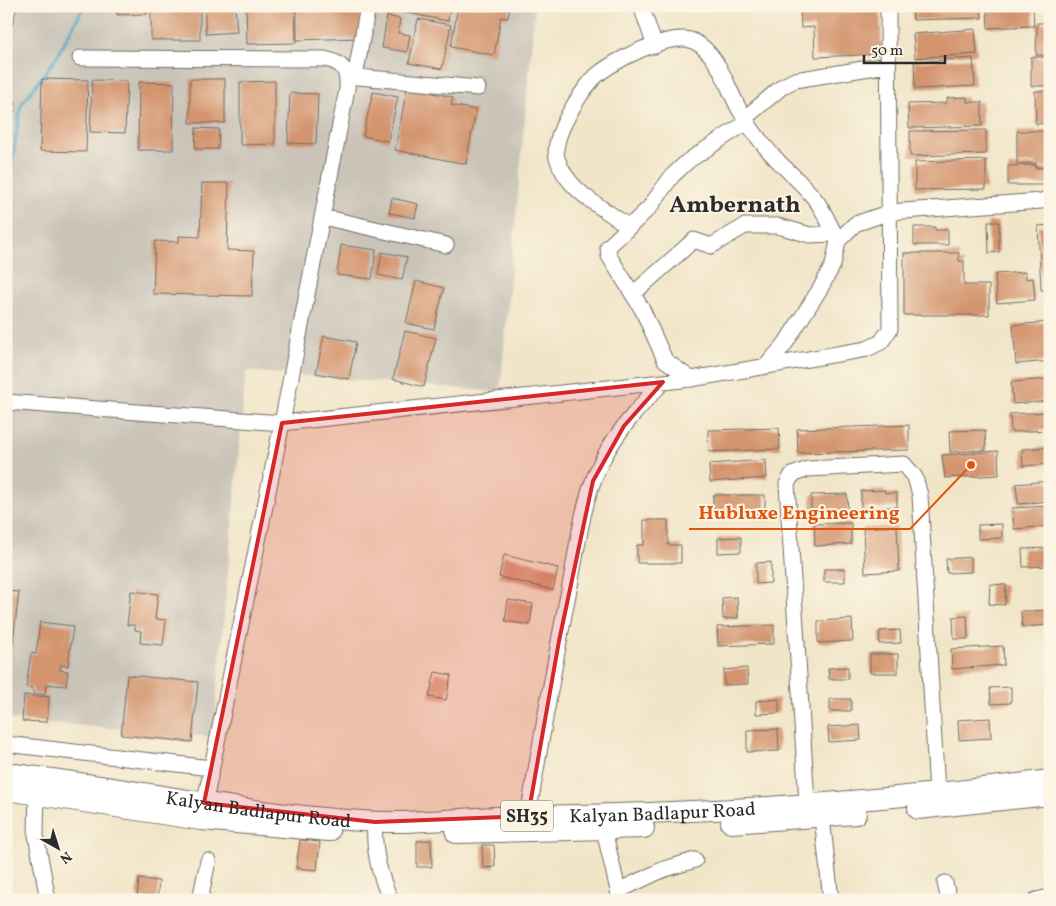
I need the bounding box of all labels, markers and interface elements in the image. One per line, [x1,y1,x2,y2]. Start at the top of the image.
scale bar [864,32,945,64]
text: 50 m [871,41,903,62]
district label: Ambernath [669,189,801,223]
callout: Hubluxe Engineering [689,494,910,529]
text: Hubluxe Engineering [698,500,900,528]
street label: Kalyan Badlapur Road [164,786,352,835]
street label: Kalyan Badlapur Road [569,797,756,830]
road number: SH35 [501,800,553,831]
north arrow [32,824,82,874]
text: N [55,846,75,868]

